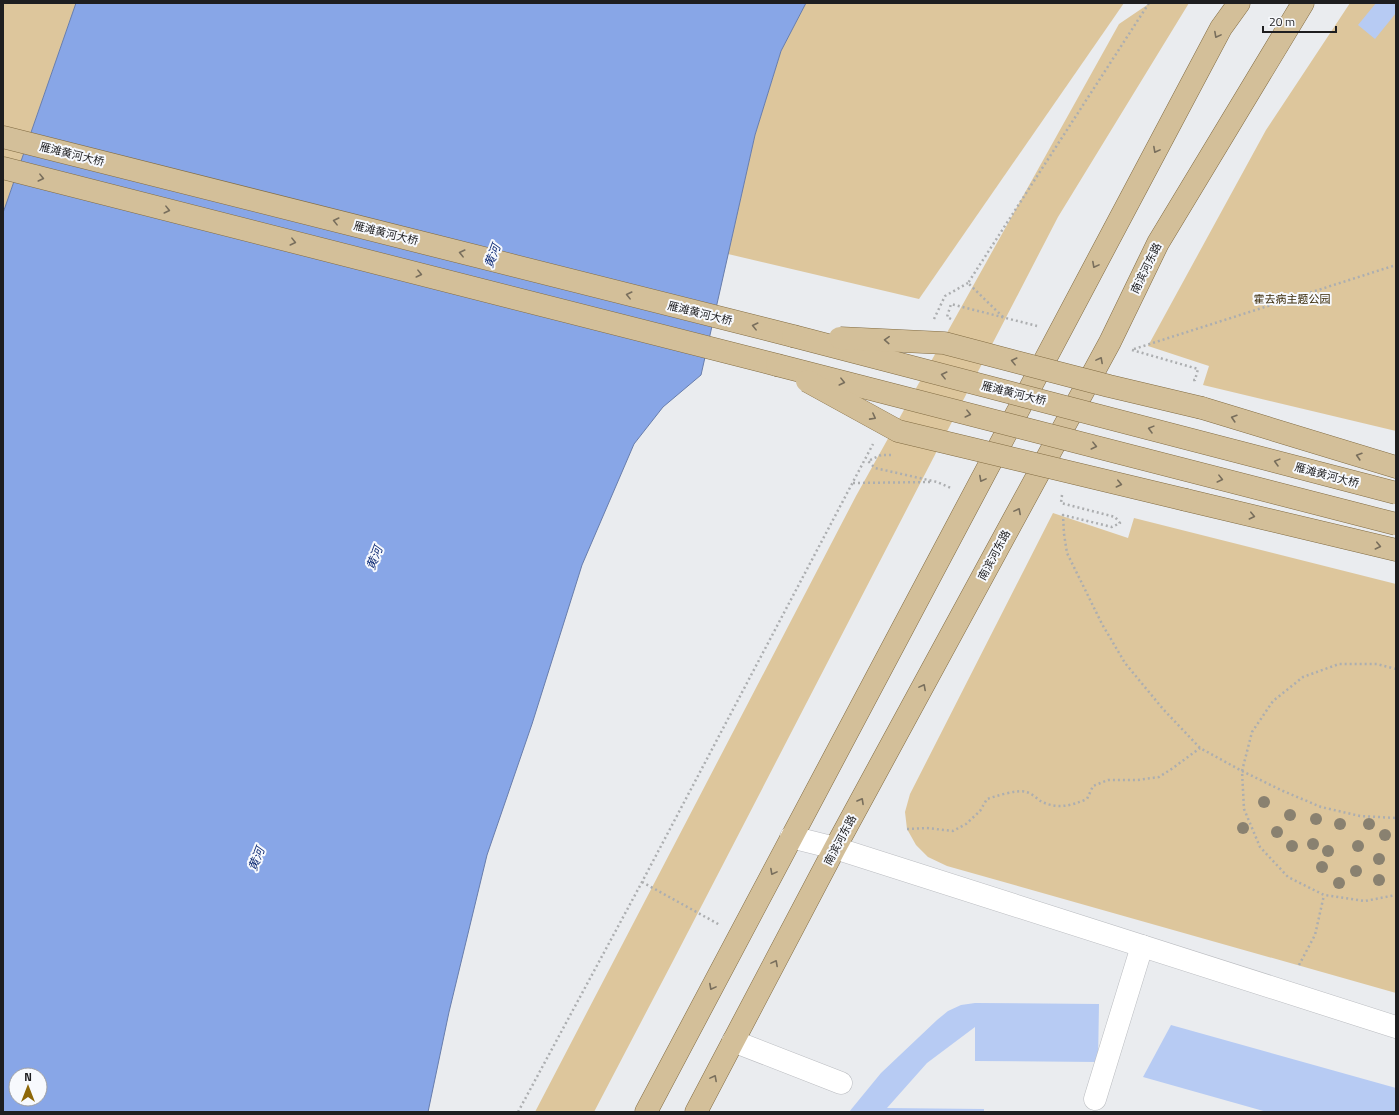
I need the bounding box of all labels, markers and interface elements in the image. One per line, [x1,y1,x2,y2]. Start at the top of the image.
scale bar [1263,8,1336,34]
text: 20 m [1269,12,1295,31]
one-way arrow [1215,31,1222,39]
street label: 雁滩黄河大桥 [38,138,106,170]
one-way arrow [1153,146,1161,153]
one-way arrow [37,173,44,182]
one-way arrow [163,205,170,214]
one-way arrow [333,217,340,226]
street label: 雁滩黄河大桥 [352,217,420,249]
one-way arrow [289,237,296,246]
water label: 黄河 [479,240,506,271]
street label: 南滨河东路 [1127,240,1165,296]
one-way arrow [459,249,465,257]
one-way arrow [1092,261,1100,268]
one-way arrow [415,269,422,278]
one-way arrow [626,291,632,299]
park label: 霍去病主题公园 [1254,291,1331,307]
street label: 雁滩黄河大桥 [666,297,734,329]
one-way arrow [752,323,758,331]
one-way arrow [884,336,890,345]
one-way arrow [1095,357,1102,364]
one-way arrow [1011,358,1018,366]
one-way arrow [941,371,948,380]
one-way arrow [839,377,846,386]
street label: 雁滩黄河大桥 [980,377,1048,409]
one-way arrow [965,409,972,418]
one-way arrow [869,413,876,420]
one-way arrow [1231,414,1238,423]
one-way arrow [1148,425,1155,434]
one-way arrow [1090,441,1097,450]
one-way arrow [1355,452,1362,461]
one-way arrow [1274,458,1281,467]
street label: 雁滩黄河大桥 [1293,459,1361,491]
one-way arrow [1217,474,1223,482]
one-way arrow [979,475,986,482]
one-way arrow [1116,480,1123,488]
one-way arrow [1013,508,1021,515]
one-way arrow [1248,511,1255,519]
street label: 南滨河东路 [974,527,1014,583]
one-way arrow [1374,541,1381,550]
water label: 黄河 [361,542,388,573]
one-way arrow [918,684,925,691]
one-way arrow [856,798,863,806]
street label: 南滨河东路 [820,812,860,868]
water label: 黄河 [243,843,270,874]
one-way arrow [770,868,778,875]
one-way arrow [770,960,778,967]
one-way arrow [710,983,717,990]
north arrow [8,1067,48,1107]
text: N [24,1069,32,1085]
one-way arrow [709,1074,717,1082]

